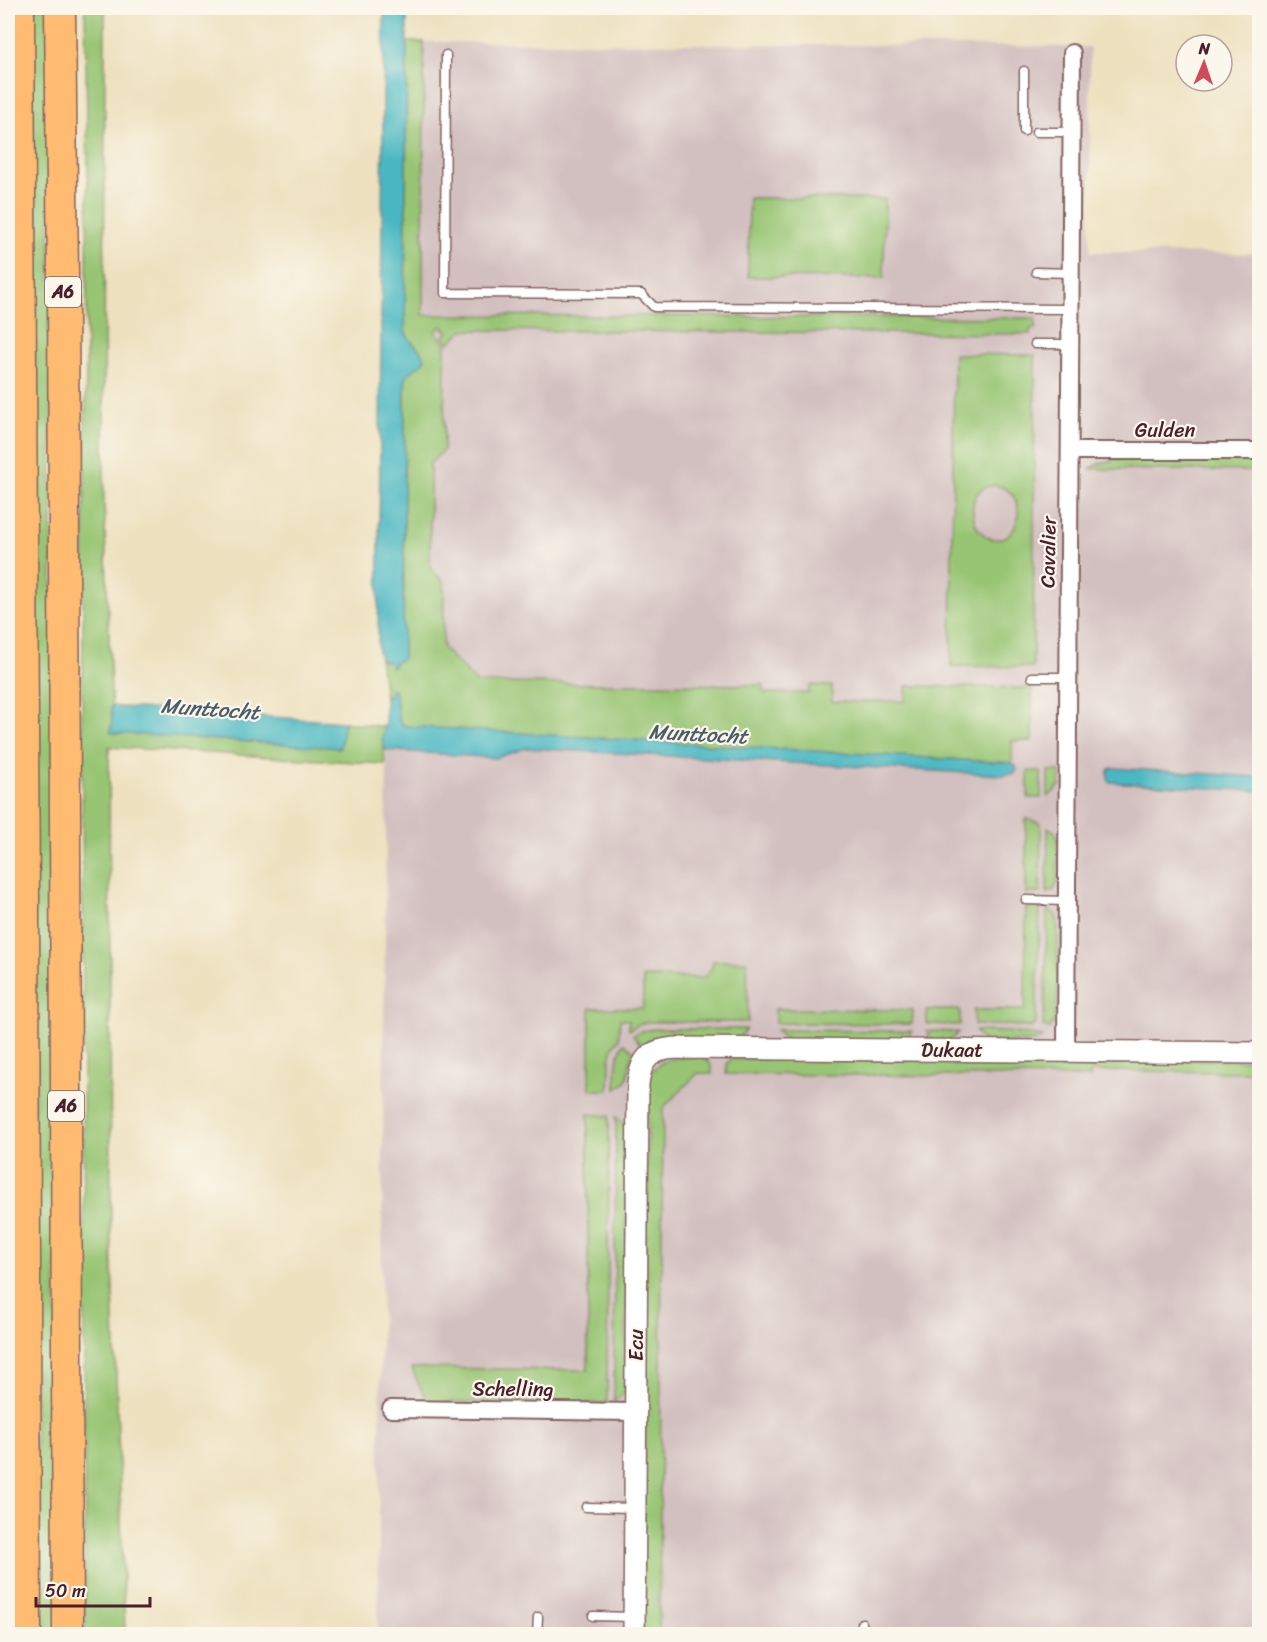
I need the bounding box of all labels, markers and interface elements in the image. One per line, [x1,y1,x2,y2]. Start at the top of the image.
north arrow [1174,33,1234,93]
text: N [1197,34,1211,63]
road number: A6 [45,277,81,307]
street label: Gulden [1135,413,1195,448]
street label: Cavalier [1030,515,1067,588]
water label: Munttocht [160,687,263,732]
water label: Munttocht [648,712,751,756]
street label: Dukaat [921,1033,983,1068]
road number: A6 [48,1091,84,1121]
street label: Ecu [619,1329,654,1361]
street label: Schelling [472,1372,554,1407]
scale bar [36,1570,150,1608]
text: 50 m [45,1575,86,1607]

